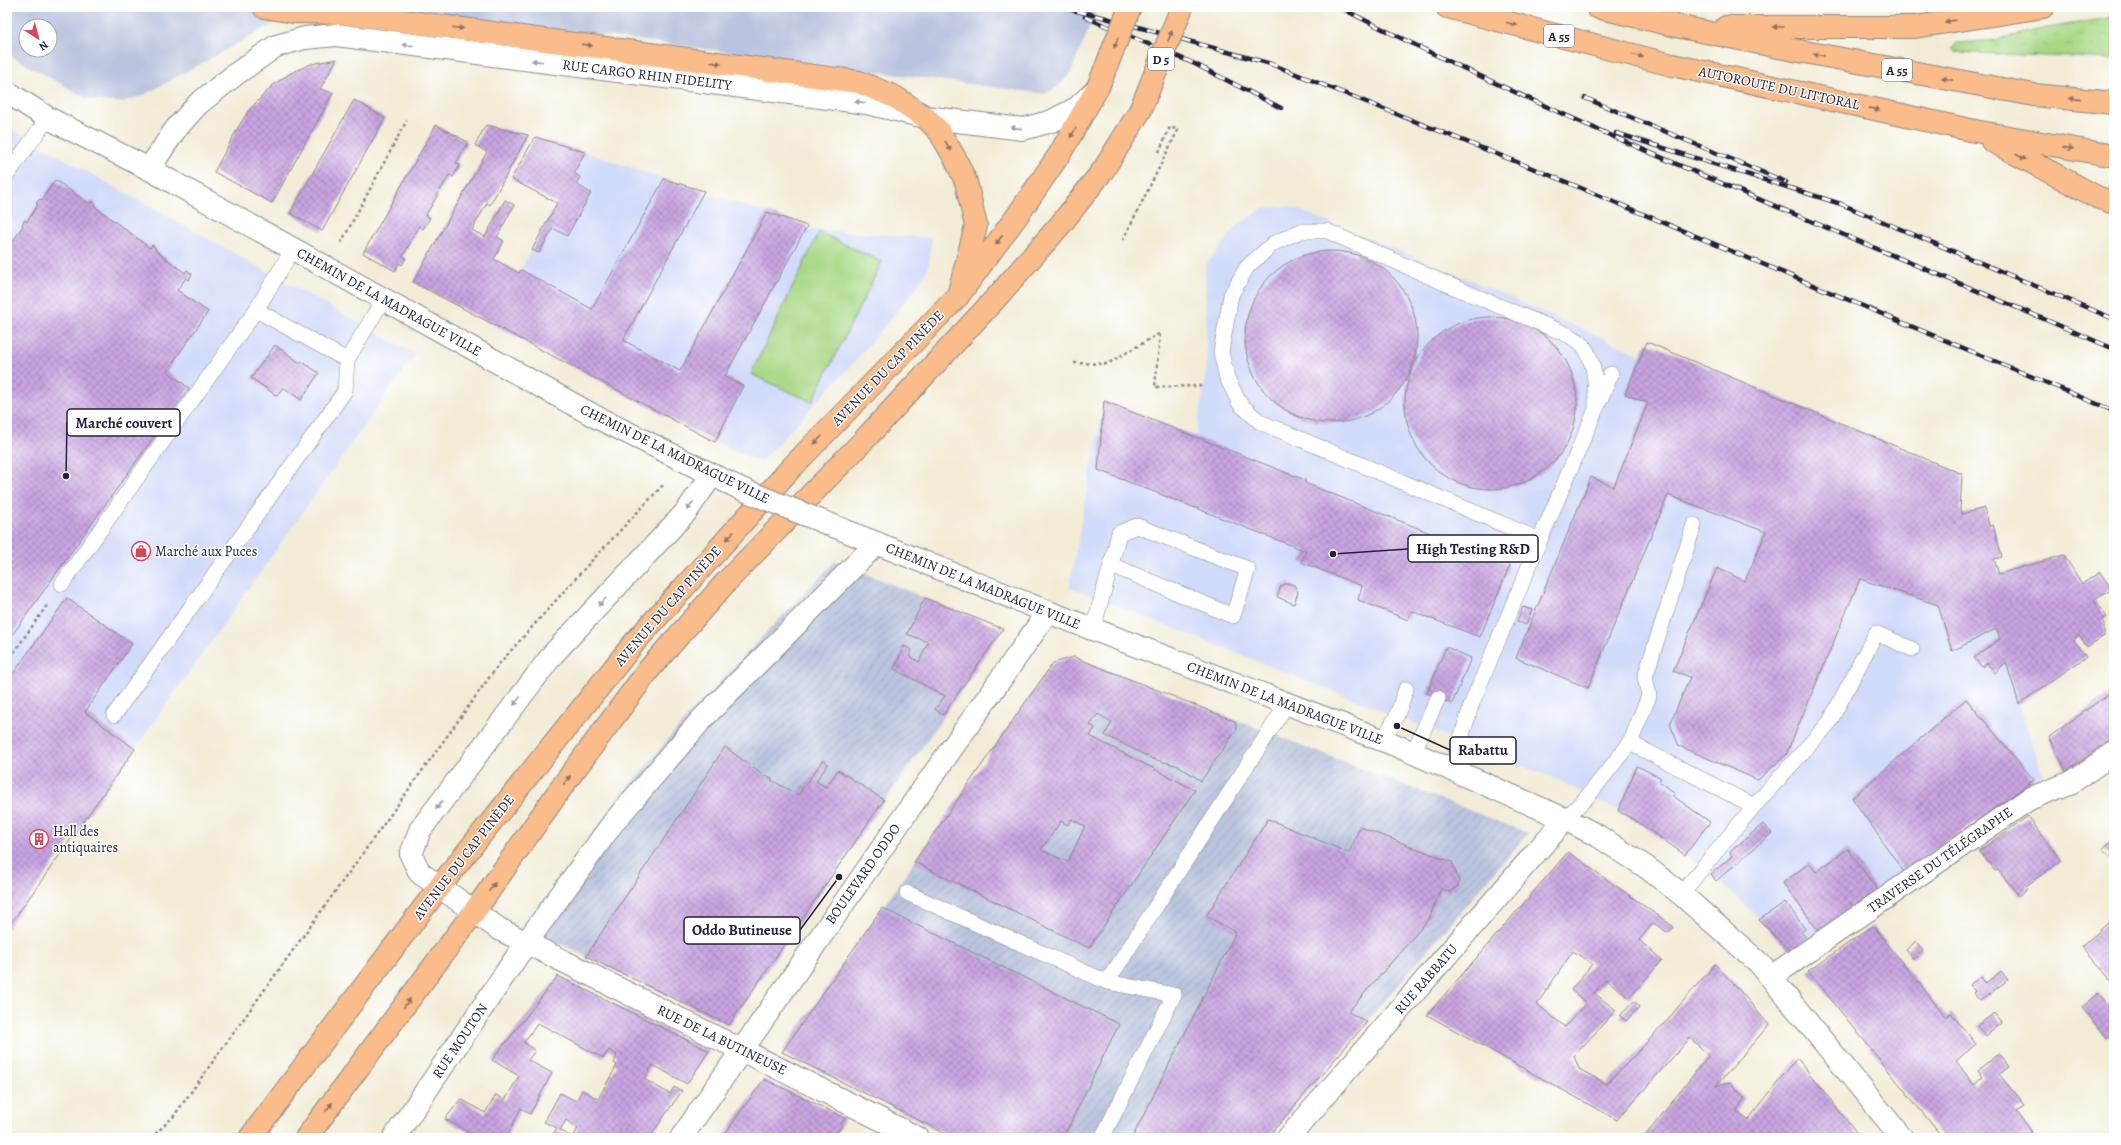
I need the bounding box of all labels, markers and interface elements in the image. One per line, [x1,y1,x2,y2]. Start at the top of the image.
north arrow [18,18,58,58]
one-way arrow [1943,18,1956,24]
one-way arrow [1505,21,1518,27]
one-way arrow [1771,24,1784,30]
one-way arrow [452,25,464,31]
road number: A 55 [1544,25,1574,47]
one-way arrow [1167,30,1173,41]
text: N [36,37,51,54]
one-way arrow [1112,38,1118,50]
one-way arrow [402,41,414,48]
one-way arrow [581,42,593,48]
road number: D 5 [1148,48,1174,70]
one-way arrow [1813,52,1825,58]
one-way arrow [1632,53,1644,59]
street label: RUE CARGO RHIN FIDELITY [561,55,733,95]
one-way arrow [531,58,543,64]
road number: A 55 [1882,59,1912,81]
one-way arrow [710,60,722,66]
street label: AUTOROUTE DU LITTORAL [1696,61,1862,114]
one-way arrow [1941,76,1953,82]
one-way arrow [2069,96,2081,103]
one-way arrow [854,99,867,105]
one-way arrow [1868,107,1880,113]
one-way arrow [1010,125,1022,131]
one-way arrow [1069,127,1076,139]
one-way arrow [944,140,951,152]
one-way arrow [2062,145,2074,151]
one-way arrow [2016,153,2027,160]
one-way arrow [995,235,1003,246]
street label: CHEMIN DE LA MADRAGUE VILLE [293,243,485,361]
street label: AVENUE DU CAP PINÈDE [827,306,948,431]
street label: CHEMIN DE LA MADRAGUE VILLE [577,400,773,508]
callout: Marché couvert [67,409,180,436]
text: Marché couvert [76,413,172,433]
one-way arrow [813,435,823,445]
one-way arrow [685,501,694,512]
one-way arrow [726,531,735,541]
callout: High Testing R&D [1408,535,1538,562]
street label: CHEMIN DE LA MADRAGUE VILLE [883,538,1083,634]
text: High Testing R&D [1416,539,1530,559]
shop icon: Marché aux Puces [130,540,152,562]
place label: Marché aux Puces [155,542,257,561]
street label: AVENUE DU CAP PINÈDE [610,542,726,671]
one-way arrow [597,597,607,607]
street label: CHEMIN DE LA MADRAGUE VILLE [1184,657,1386,749]
one-way arrow [514,696,522,706]
callout: Rabattu [1450,737,1516,764]
text: Rabattu [1458,740,1509,760]
one-way arrow [563,775,571,786]
street label: AVENUE DU CAP PINÈDE [409,791,519,924]
one-way arrow [435,799,443,810]
street label: TRAVERSE DU TÉLÉGRAPHE [1864,803,2016,917]
street label: BOULEVARD ODDO [821,820,905,928]
place label: Hall des antiquaires [53,822,118,857]
building icon: Hall des antiquaires [28,828,50,850]
one-way arrow [488,881,496,892]
callout: Oddo Butineuse [684,917,800,944]
text: Oddo Butineuse [692,920,792,940]
street label: RUE RABBATU [1390,939,1462,1018]
one-way arrow [403,997,411,1008]
street label: RUE MOUTON [428,1000,492,1082]
street label: RUE DE LA BUTINEUSE [654,1000,790,1080]
one-way arrow [325,1101,333,1112]

